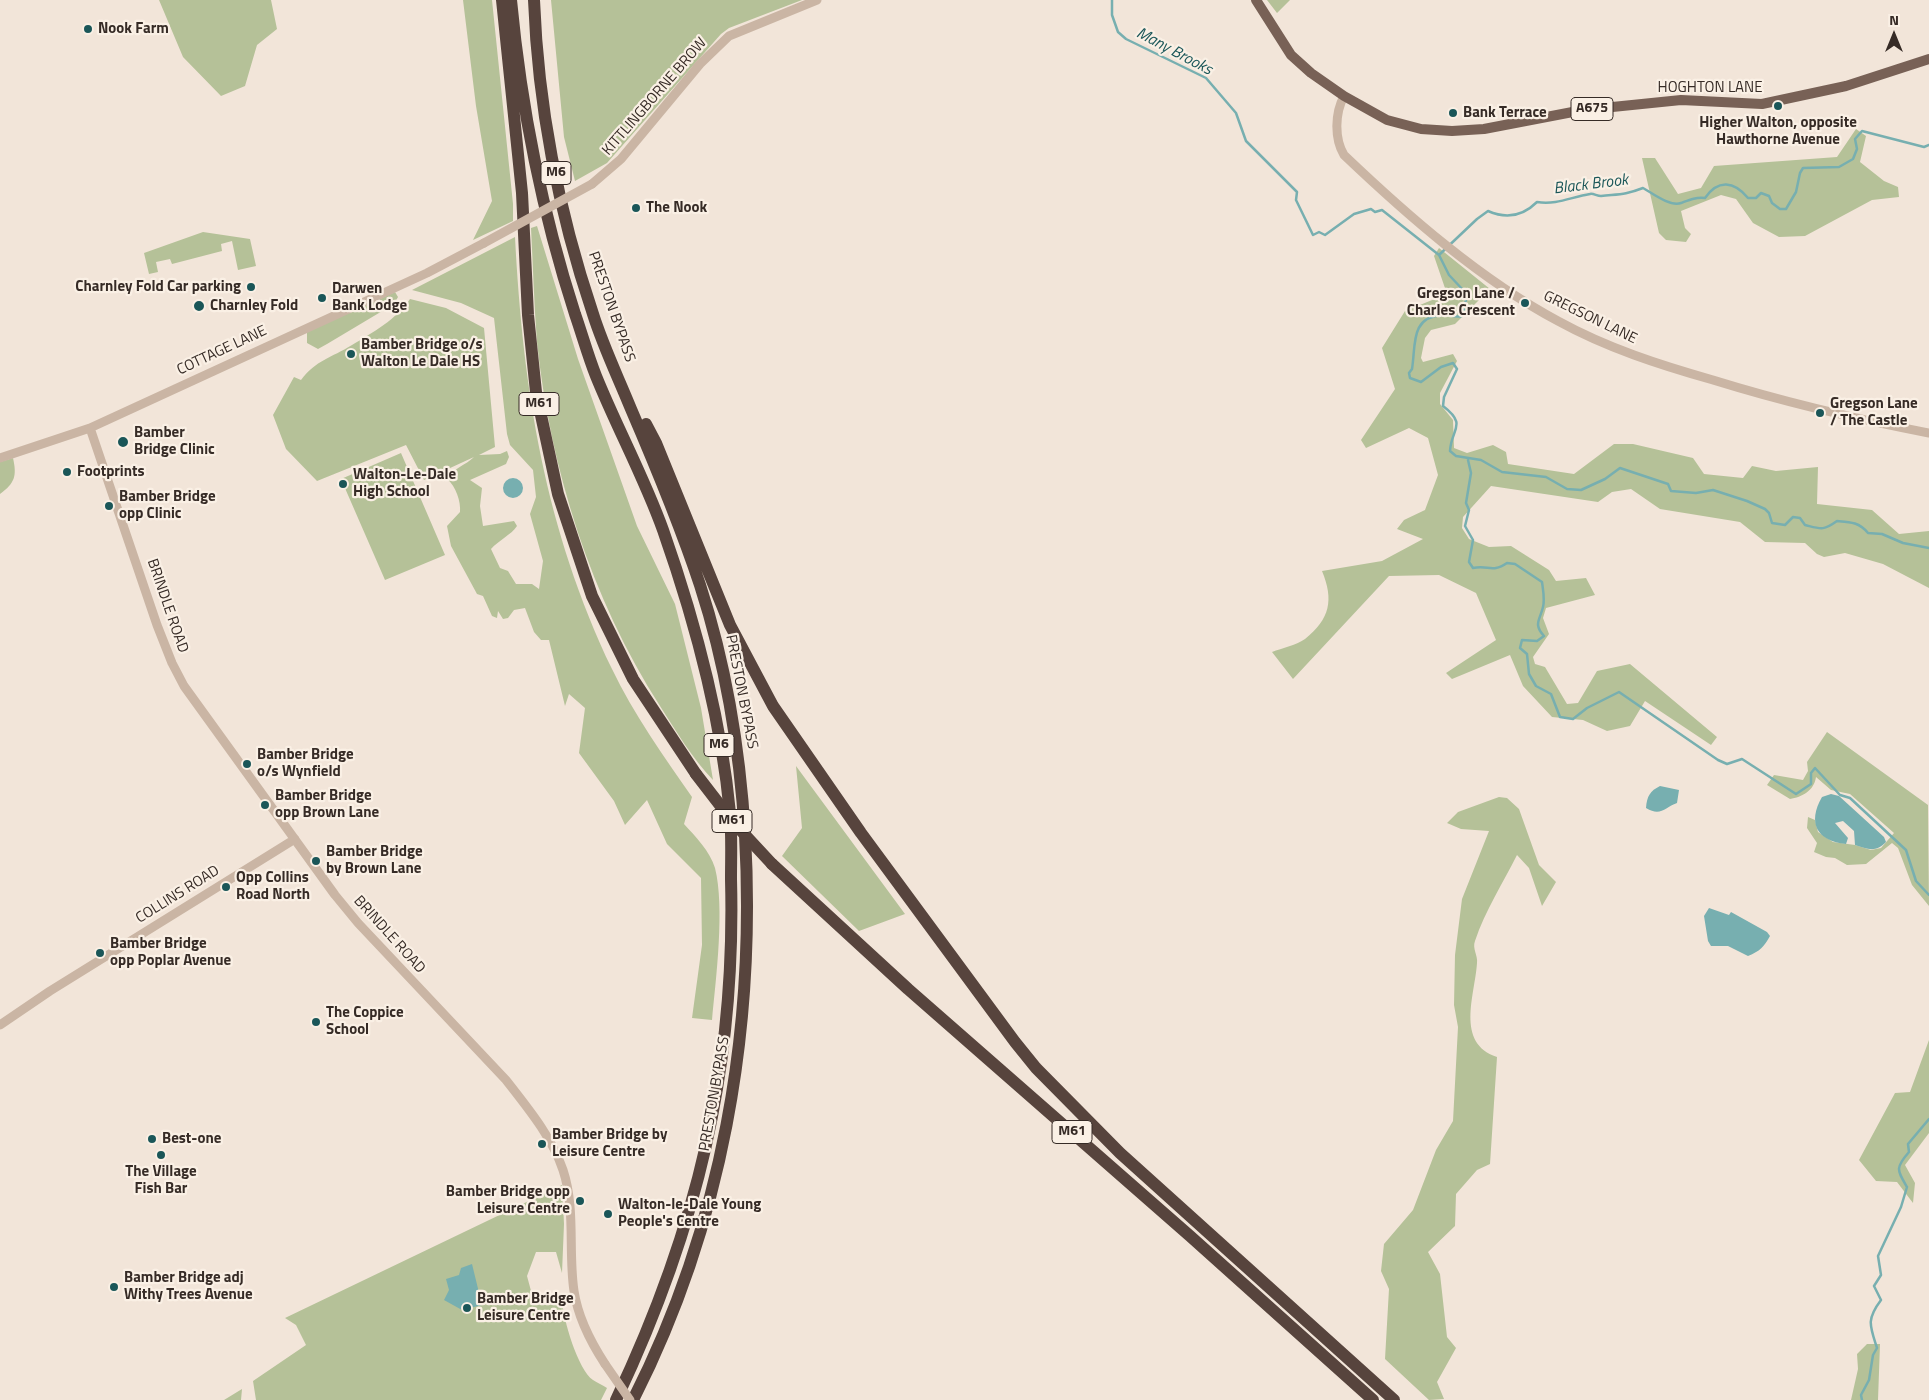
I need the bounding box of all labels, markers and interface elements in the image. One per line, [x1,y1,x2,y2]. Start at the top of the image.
text: N [1889,9,1899,30]
north arrow [1869,10,1919,60]
place label: Nook Farm [98,20,169,38]
marker: Nook Farm [82,23,94,35]
water label: Many Brooks [1133,24,1215,80]
street label: KITTLINGBORNE BROW [599,34,711,160]
street label: HOGHTON LANE [1658,79,1762,97]
road number: A675 [1571,98,1613,120]
marker: Higher Walton, opposite Hawthorne Avenue [1772,100,1784,112]
place label: Bank Terrace [1463,104,1547,122]
marker: Bank Terrace [1447,107,1459,119]
place label: Higher Walton, opposite Hawthorne Avenue [1699,114,1857,149]
road number: M6 [541,162,571,184]
water label: Black Brook [1553,171,1629,199]
place label: The Nook [646,199,707,217]
marker: The Nook [630,202,642,214]
street label: PRESTON BYPASS [584,249,638,365]
place label: Charnley Fold Car parking [75,278,241,296]
place label: Darwen Bank Lodge [332,280,407,315]
marker: Charnley Fold Car parking [245,281,257,293]
place label: Gregson Lane / Charles Crescent [1407,285,1515,320]
street label: GREGSON LANE [1540,288,1640,348]
marker: Darwen Bank Lodge [316,292,328,304]
place label: Charnley Fold [210,297,298,315]
marker: Gregson Lane / Charles Crescent [1519,297,1531,309]
marker: Charnley Fold [192,299,206,313]
street label: COTTAGE LANE [174,322,270,380]
place label: Bamber Bridge o/s Walton Le Dale HS [361,336,482,371]
marker: Bamber Bridge o/s Walton Le Dale HS [345,348,357,360]
road number: M61 [519,392,559,416]
place label: Gregson Lane / The Castle [1830,395,1918,430]
marker: Gregson Lane / The Castle [1814,407,1826,419]
place label: Bamber Bridge Clinic [134,424,215,459]
marker: Bamber Bridge Clinic [116,435,130,449]
place label: Footprints [77,463,145,481]
marker: Footprints [61,466,73,478]
place label: Walton-Le-Dale High School [353,466,456,501]
marker: Walton-Le-Dale High School [337,478,349,490]
place label: Bamber Bridge opp Clinic [119,488,216,523]
marker: Bamber Bridge opp Clinic [103,500,115,512]
street label: BRINDLE ROAD [142,557,192,655]
street label: PRESTON BYPASS [721,633,761,751]
road number: M6 [704,734,734,756]
place label: Bamber Bridge o/s Wynfield [257,746,354,781]
marker: Bamber Bridge o/s Wynfield [241,758,253,770]
place label: Bamber Bridge opp Brown Lane [275,787,379,822]
marker: Bamber Bridge opp Brown Lane [259,799,271,811]
road number: M61 [712,809,752,832]
place label: Bamber Bridge by Brown Lane [326,843,423,878]
marker: Bamber Bridge by Brown Lane [310,855,322,867]
street label: COLLINS ROAD [133,862,223,928]
place label: Opp Collins Road North [236,869,310,904]
marker: Opp Collins Road North [220,881,232,893]
street label: BRINDLE ROAD [349,892,429,978]
place label: Bamber Bridge opp Poplar Avenue [110,935,231,970]
marker: Bamber Bridge opp Poplar Avenue [94,947,106,959]
place label: The Coppice School [326,1004,404,1039]
marker: The Coppice School [310,1016,322,1028]
street label: PRESTON BYPASS [696,1035,734,1153]
road number: M61 [1052,1120,1092,1144]
place label: Bamber Bridge by Leisure Centre [552,1126,667,1161]
place label: Best-one [162,1130,221,1148]
marker: Best-one [146,1133,158,1145]
marker: Bamber Bridge by Leisure Centre [536,1138,548,1150]
marker: The Village Fish Bar [155,1149,167,1161]
place label: The Village Fish Bar [125,1163,197,1198]
place label: Bamber Bridge opp Leisure Centre [446,1183,570,1218]
marker: Bamber Bridge opp Leisure Centre [574,1195,586,1207]
place label: Walton-le-Dale Young People's Centre [618,1196,761,1231]
marker: Walton-le-Dale Young People's Centre [602,1208,614,1220]
place label: Bamber Bridge adj Withy Trees Avenue [124,1269,253,1304]
marker: Bamber Bridge adj Withy Trees Avenue [108,1281,120,1293]
place label: Bamber Bridge Leisure Centre [477,1290,574,1325]
marker: Bamber Bridge Leisure Centre [461,1302,473,1314]

